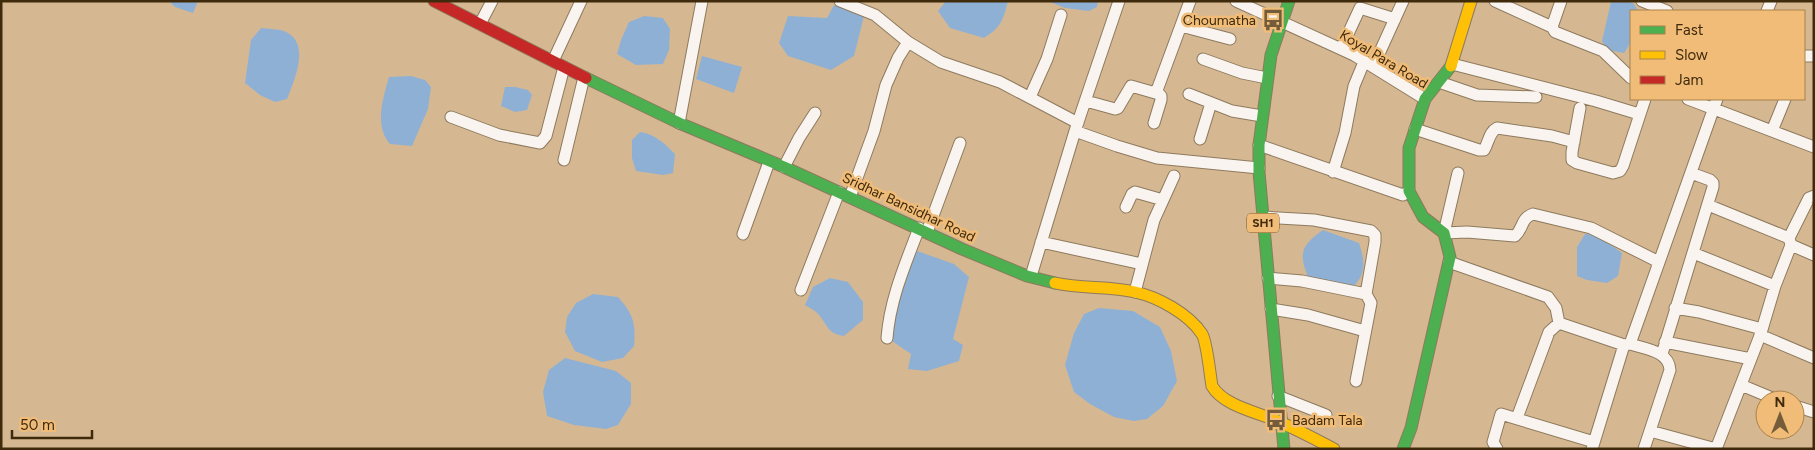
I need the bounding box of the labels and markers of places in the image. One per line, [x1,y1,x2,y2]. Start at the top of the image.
bus stop icon: Choumatha [1260,7,1286,33]
place label: Choumatha [1183,12,1256,29]
bus stop icon: Badam Tala [1263,407,1289,433]
place label: Badam Tala [1292,412,1363,429]

